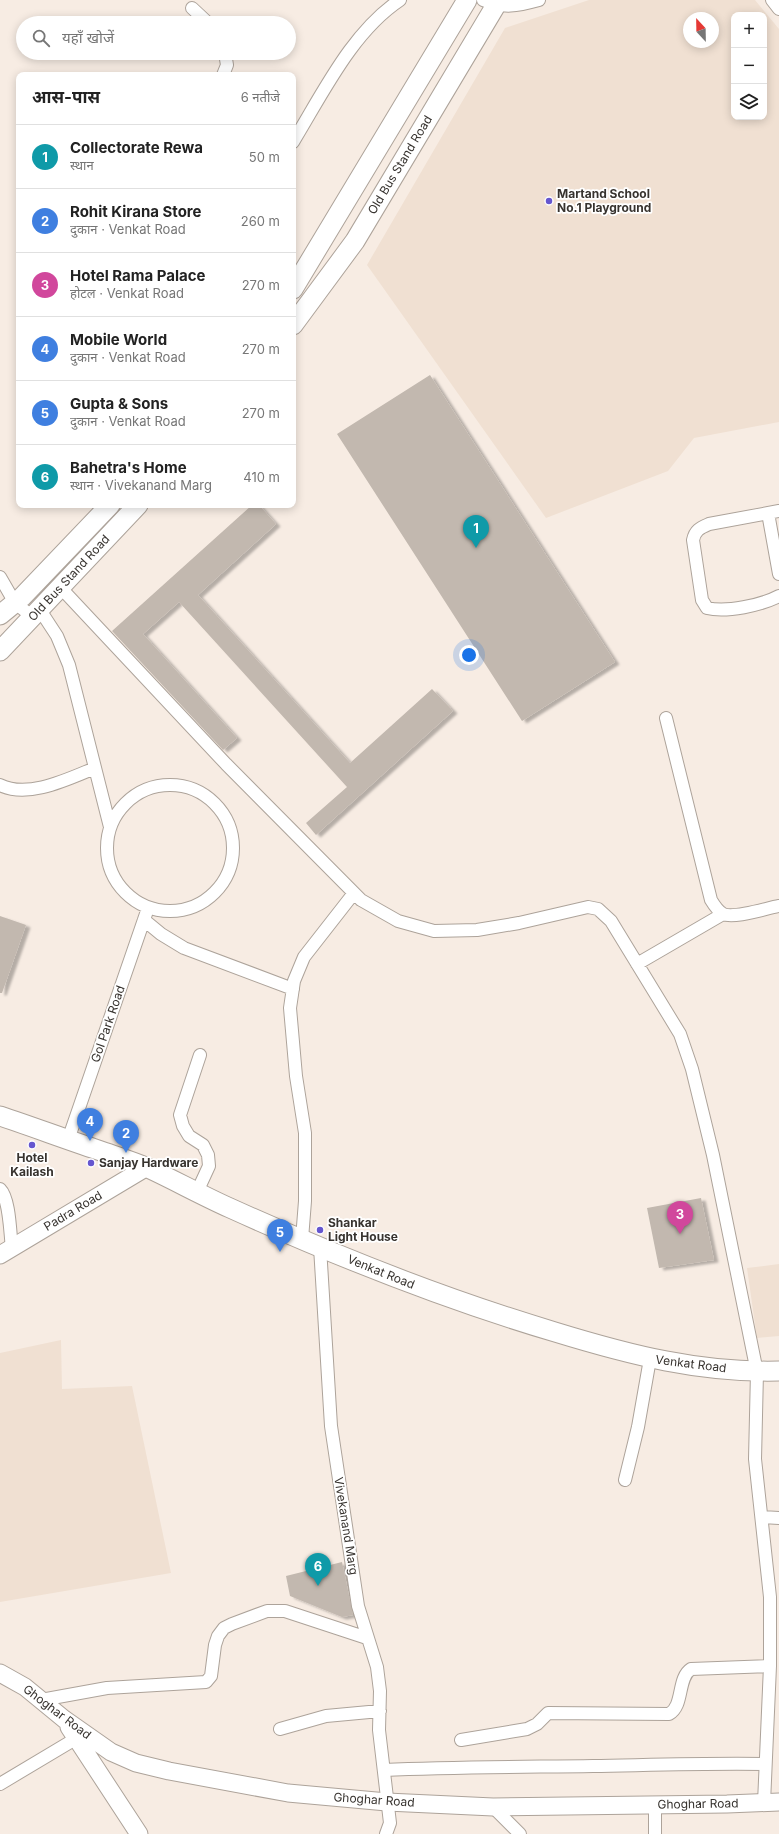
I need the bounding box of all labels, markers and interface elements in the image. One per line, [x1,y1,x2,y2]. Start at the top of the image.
north arrow [683,12,719,48]
map controls [731,12,767,120]
button: + [731,12,767,48]
search box [16,16,296,60]
icon: search [30,27,52,49]
text: यहाँ खोजें [62,28,114,47]
button: − [731,48,767,84]
button: layers [731,84,767,120]
text: आस-पास [32,87,100,107]
text: 6 नतीजे [241,89,280,105]
street label: Old Bus Stand Road [364,113,435,217]
text: Collectorate Rewa [70,138,203,157]
text: 1 [42,149,48,165]
text: 50 m [249,149,280,165]
text: स्थान [70,157,94,173]
place label: Martand School No.1 Playground [557,186,651,215]
marker: Martand School No.1 Playground [544,196,554,206]
text: Rohit Kirana Store [70,202,202,221]
text: 2 [41,213,49,229]
text: 260 m [241,213,280,229]
text: दुकान · Venkat Road [70,221,186,237]
text: Hotel Rama Palace [70,266,206,285]
text: 3 [41,277,49,293]
text: 270 m [242,277,280,293]
text: होटल · Venkat Road [70,285,184,301]
text: Mobile World [70,330,167,349]
text: 4 [41,341,49,357]
text: 270 m [242,341,280,357]
text: दुकान · Venkat Road [70,349,186,365]
text: Gupta & Sons [70,394,168,413]
text: 5 [41,405,49,421]
text: 270 m [242,405,280,421]
text: दुकान · Venkat Road [70,413,186,429]
text: Bahetra's Home [70,458,187,477]
text: 6 [41,469,49,485]
text: 410 m [243,469,280,485]
text: स्थान · Vivekanand Marg [70,477,212,493]
pin: 1 [463,515,489,548]
street label: Old Bus Stand Road [25,531,113,624]
your location [459,645,479,665]
street label: Gol Park Road [87,983,128,1064]
pin: 4 [77,1108,103,1141]
pin: 2 [113,1120,139,1153]
marker: Hotel Kailash [27,1140,37,1150]
place label: Hotel Kailash [10,1150,54,1179]
place label: Sanjay Hardware [99,1155,198,1170]
marker: Sanjay Hardware [86,1158,96,1168]
street label: Padra Road [41,1187,105,1234]
pin: 3 [667,1201,693,1234]
place label: Shankar Light House [328,1215,398,1244]
pin: 5 [267,1219,293,1252]
marker: Shankar Light House [315,1225,325,1235]
street label: Venkat Road [345,1251,417,1292]
street label: Venkat Road [655,1352,727,1375]
street label: Vivekanand Marg [331,1476,362,1576]
pin: 6 [305,1553,331,1586]
street label: Ghoghar Road [20,1681,94,1742]
street label: Ghoghar Road [333,1789,415,1810]
street label: Ghoghar Road [657,1795,739,1812]

